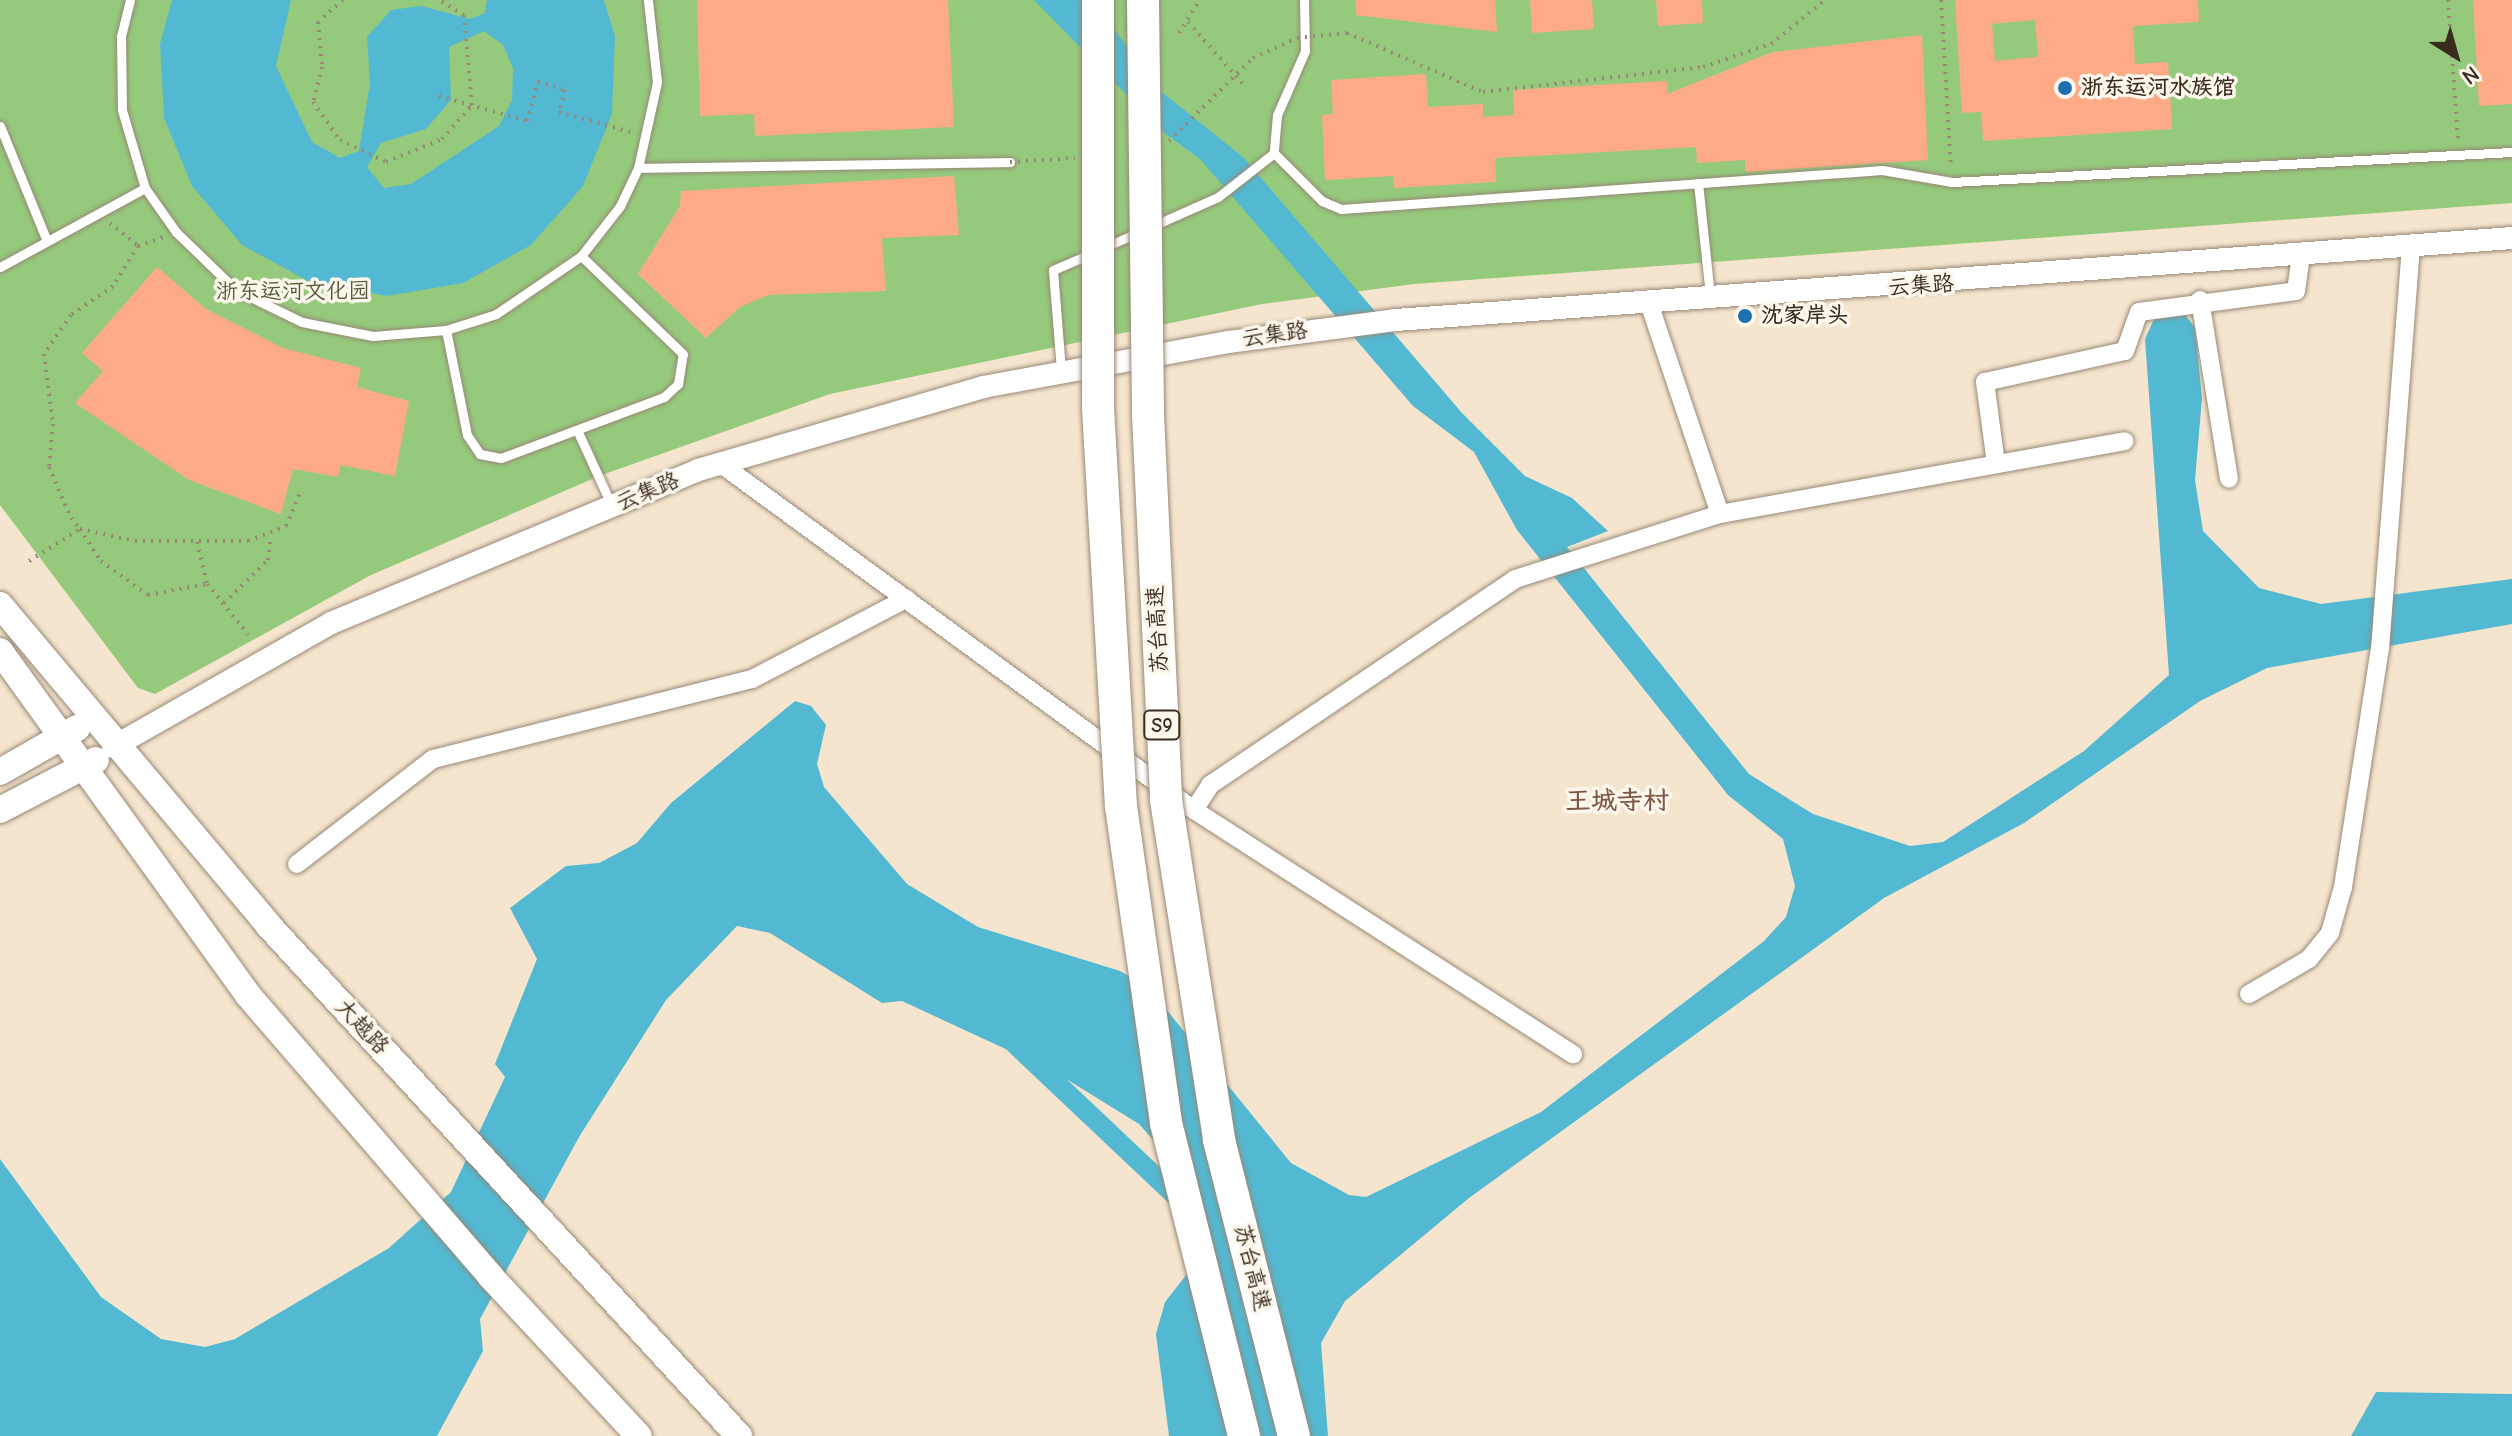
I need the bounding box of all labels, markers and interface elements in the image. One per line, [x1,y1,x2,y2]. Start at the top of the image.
north arrow [2416,16,2496,96]
text: N [2457,60,2484,90]
place label: 浙东运河水族馆 [2081,75,2235,101]
marker: 浙东运河水族馆 [2056,79,2074,97]
street label: 云集路 [1887,271,1955,301]
park label: 浙东运河文化园 [216,279,370,305]
place label: 沈家岸头 [1761,303,1849,329]
marker: 沈家岸头 [1736,307,1754,325]
street label: 云集路 [1240,317,1310,353]
street label: 云集路 [612,467,684,517]
street label: 苏台高速 [1143,584,1173,674]
road number: S9 [1142,709,1182,741]
district label: 王城寺村 [1565,786,1669,818]
street label: 大越路 [330,994,394,1060]
street label: 苏台高速 [1229,1222,1275,1314]

